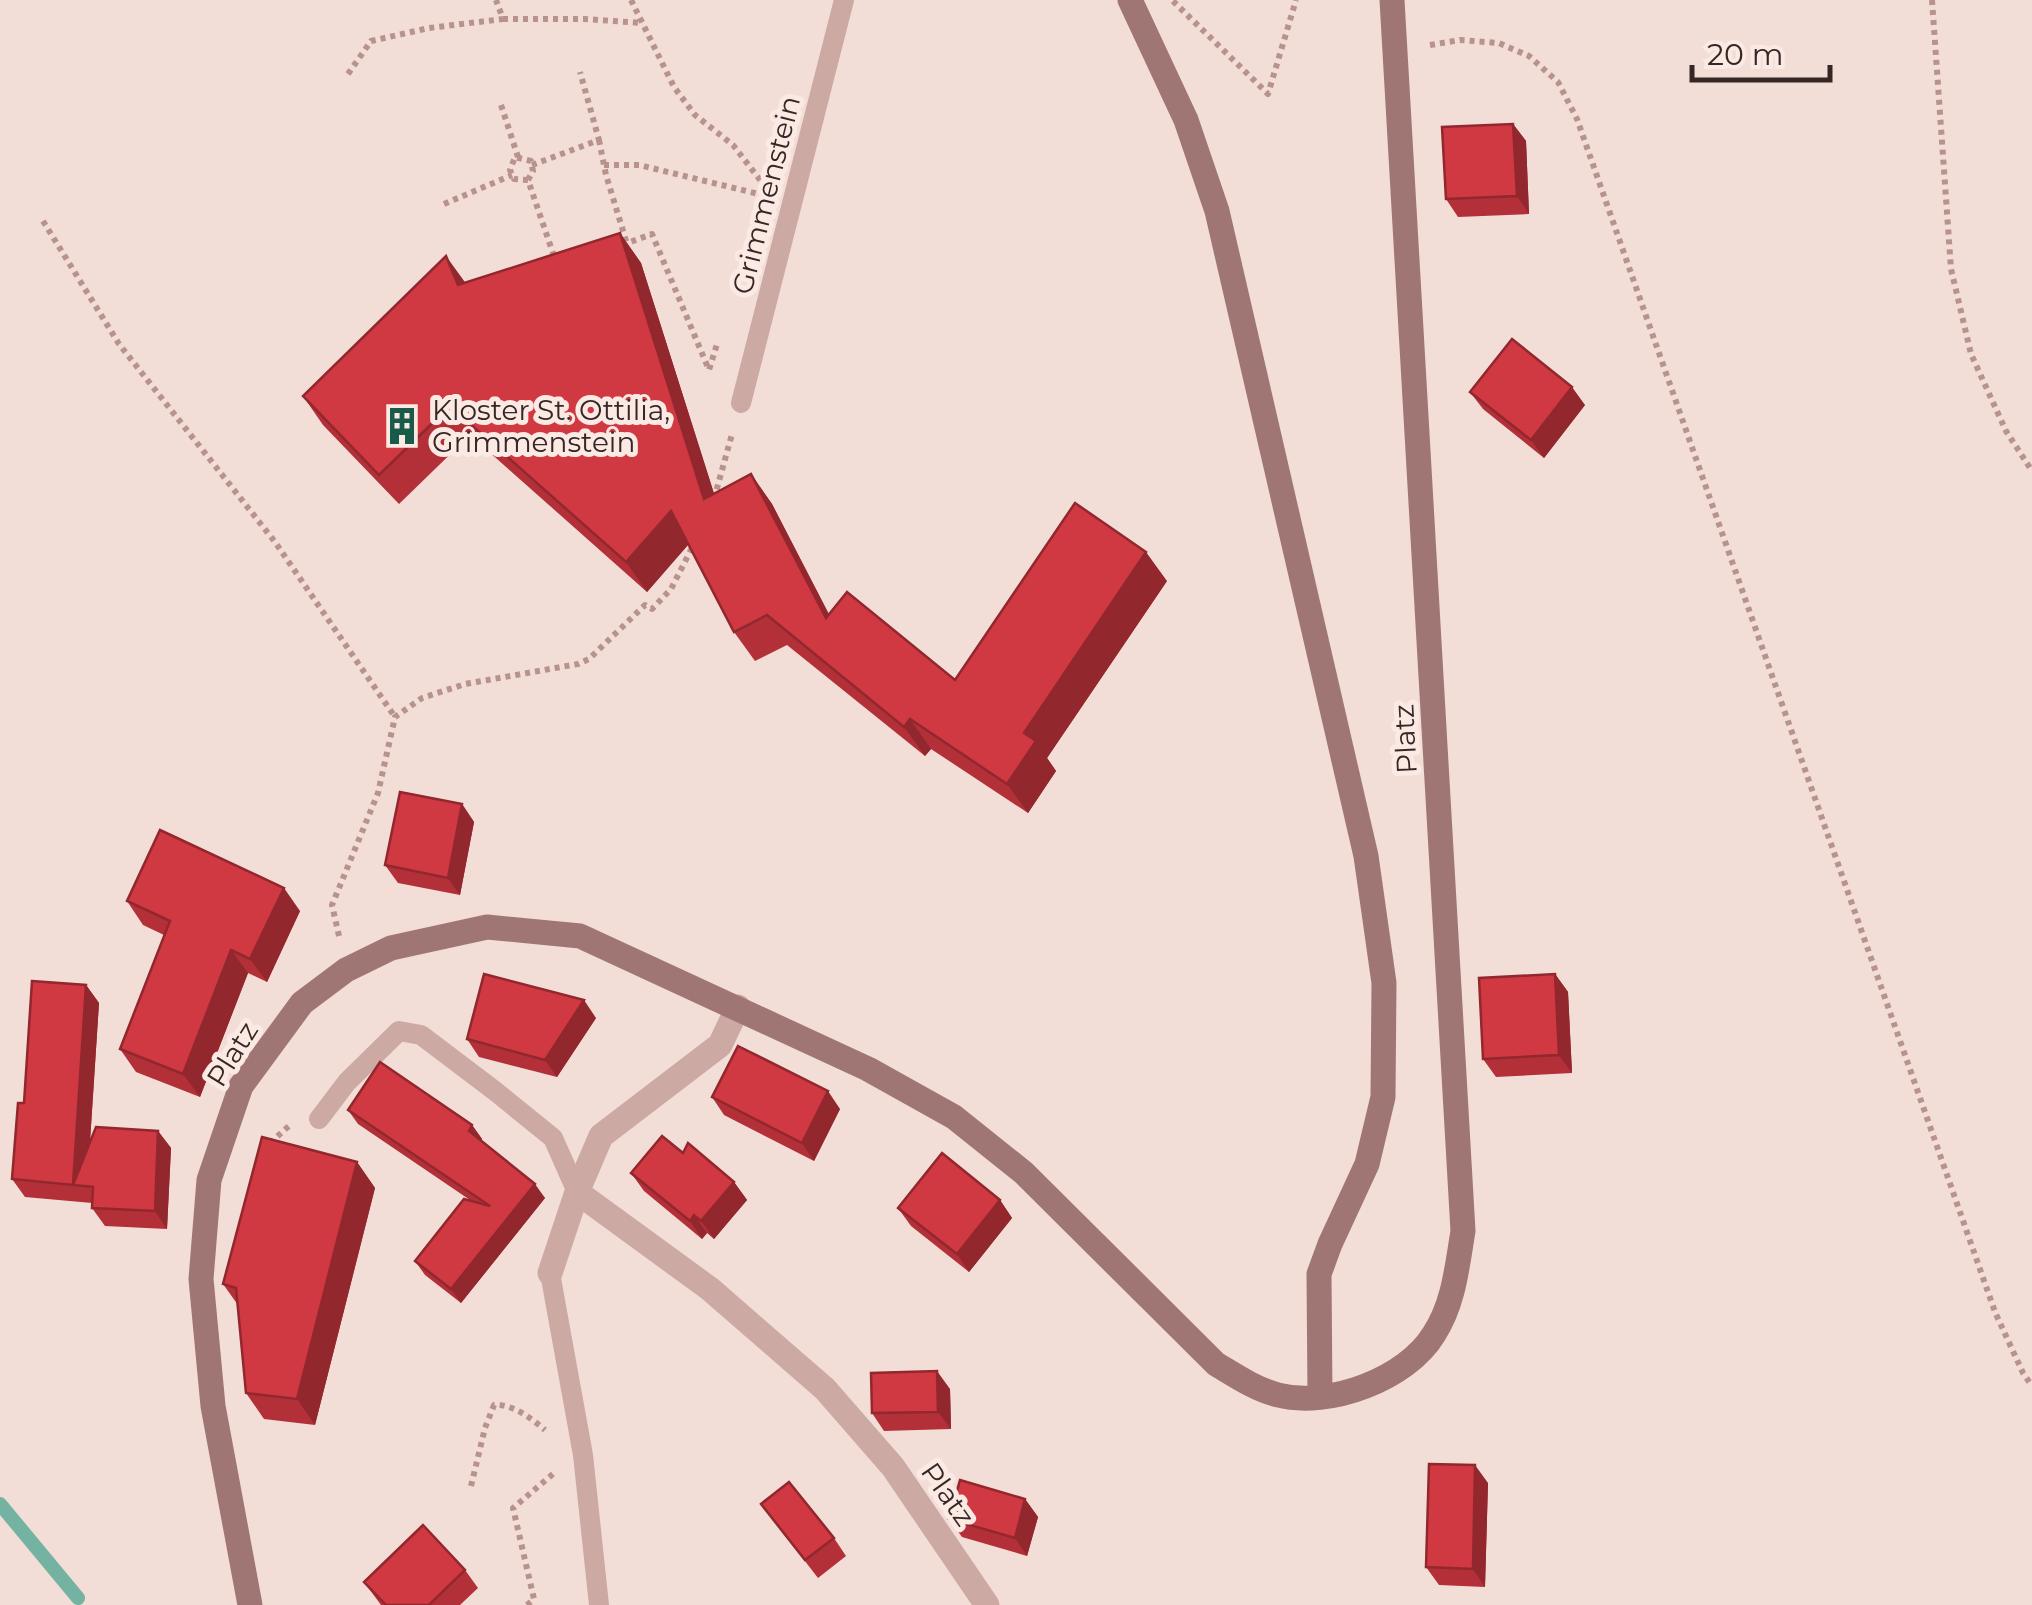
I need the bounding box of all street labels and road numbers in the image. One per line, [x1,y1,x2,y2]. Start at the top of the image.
street label: Grimmenstein [725,92,807,298]
street label: Platz [1386,703,1424,775]
street label: Platz [199,1015,265,1093]
street label: Platz [914,1456,982,1532]

